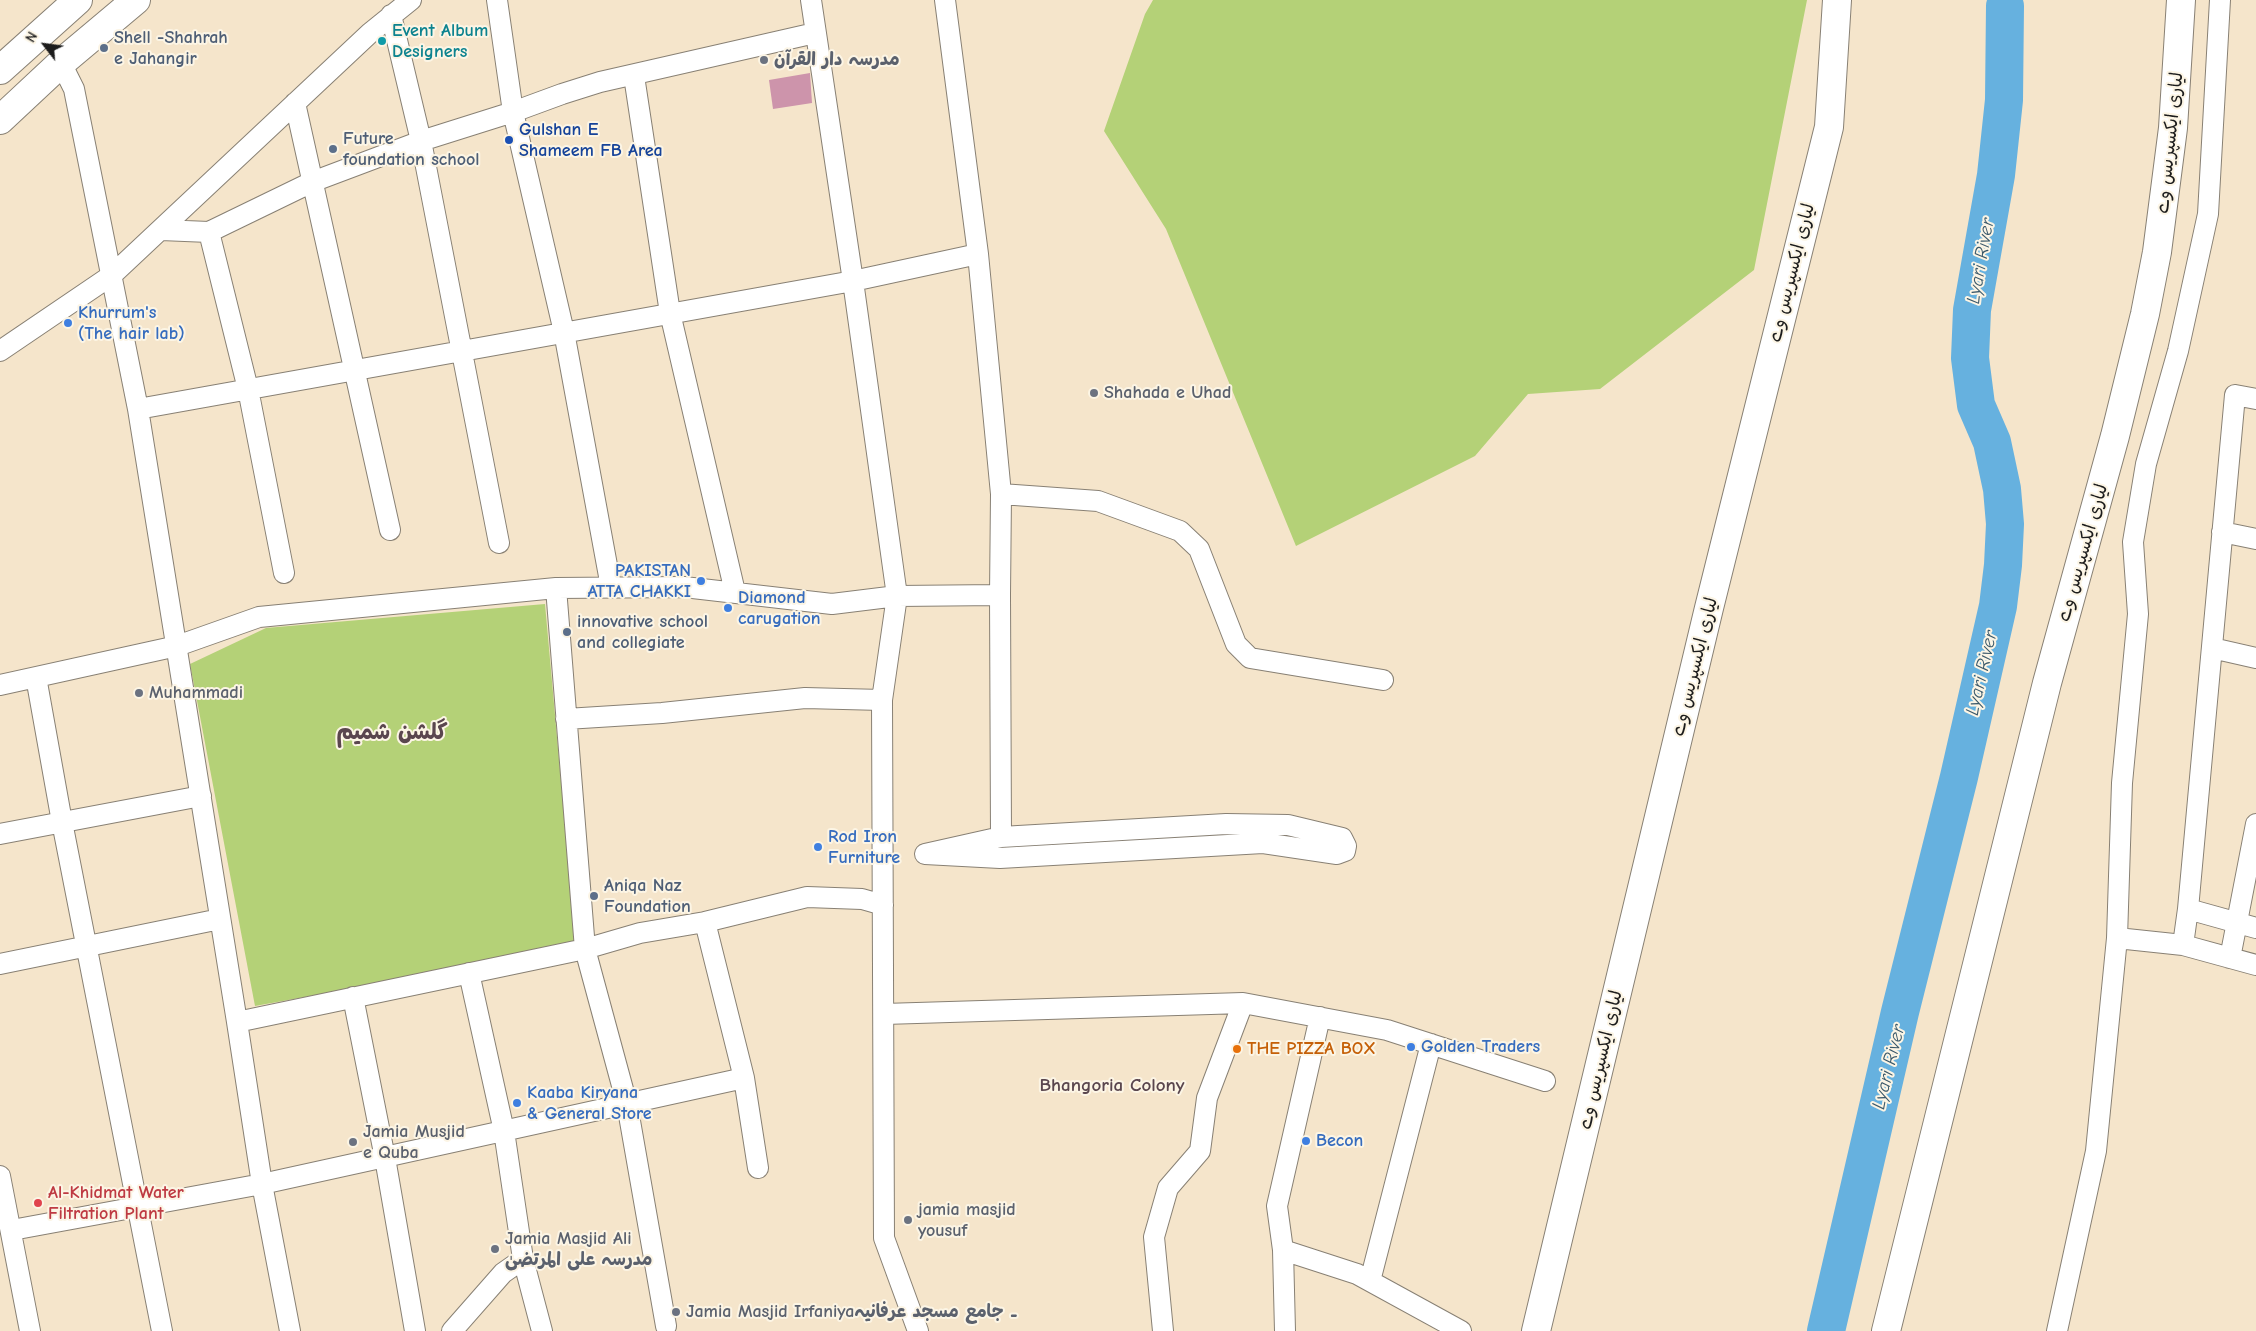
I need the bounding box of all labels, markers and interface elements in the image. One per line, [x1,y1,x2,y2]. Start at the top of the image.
north arrow [20,20,70,70]
place label: Event Album Designers [392,20,488,62]
place label: Shell -Shahrah e Jahangir [114,27,228,70]
text: N [22,29,41,45]
marker: Event Album Designers [376,35,388,47]
marker: Shell -Shahrah e Jahangir [98,42,110,54]
place label: مدرسہ دار القرآن [774,49,900,71]
marker: مدرسہ دار القرآن [758,54,770,66]
street label: لیاری ایکسپریس وے [2152,71,2188,215]
place label: Gulshan E Shameem FB Area [519,119,663,162]
place label: Future foundation school [343,128,480,170]
marker: Gulshan E Shameem FB Area [503,134,515,146]
marker: Future foundation school [327,143,339,155]
street label: لیاری ایکسپریس وے [1764,201,1820,345]
water label: Lyari River [1962,216,2000,306]
place label: Khurrum's (The hair lab) [78,302,185,344]
marker: Khurrum's (The hair lab) [62,317,74,329]
place label: Shahada e Uhad [1104,382,1231,404]
marker: Shahada e Uhad [1088,387,1100,399]
street label: لیاری ایکسپریس وے [2053,482,2113,624]
place label: PAKISTAN ATTA CHAKKI [587,560,691,602]
marker: PAKISTAN ATTA CHAKKI [695,575,707,587]
place label: Diamond carugation [738,587,821,630]
street label: لیاری ایکسپریس وے [1667,595,1723,739]
marker: Diamond carugation [722,602,734,614]
place label: innovative school and collegiate [577,611,708,654]
marker: innovative school and collegiate [561,626,573,638]
water label: Lyari River [1961,628,2003,718]
place label: Muhammadi [149,682,243,704]
marker: Muhammadi [133,687,145,699]
district label: گلشن شمیم [337,720,447,746]
place label: Rod Iron Furniture [828,826,900,869]
marker: Rod Iron Furniture [812,841,824,853]
place label: Aniqa Naz Foundation [604,875,691,918]
marker: Aniqa Naz Foundation [588,890,600,902]
street label: لیاری ایکسپریس وے [1574,988,1628,1132]
water label: Lyari River [1867,1022,1911,1112]
place label: Golden Traders [1421,1036,1540,1058]
place label: THE PIZZA BOX [1247,1038,1376,1060]
marker: Golden Traders [1405,1041,1417,1053]
marker: THE PIZZA BOX [1231,1043,1243,1055]
district label: Bhangoria Colony [1039,1075,1185,1097]
place label: Kaaba Kiryana & General Store [527,1082,651,1124]
marker: Kaaba Kiryana & General Store [511,1097,523,1109]
place label: Jamia Musjid e Quba [363,1121,465,1164]
place label: Becon [1316,1130,1363,1152]
marker: Becon [1300,1135,1312,1147]
marker: Jamia Musjid e Quba [347,1136,359,1148]
place label: Al-Khidmat Water Filtration Plant [48,1182,184,1224]
marker: Al-Khidmat Water Filtration Plant [32,1197,44,1209]
place label: jamia masjid yousuf [918,1199,1016,1242]
marker: jamia masjid yousuf [902,1214,914,1226]
place label: Jamia Masjid Ali مدرسہ علی المرتضیٰ [505,1228,652,1270]
marker: Jamia Masjid Ali مدرسہ علی المرتضیٰ [489,1243,501,1255]
place label: Jamia Masjid Irfaniya۔ جامع مسجد عرفانیہ [686,1301,1018,1323]
marker: Jamia Masjid Irfaniya۔ جامع مسجد عرفانیہ [670,1306,682,1318]

